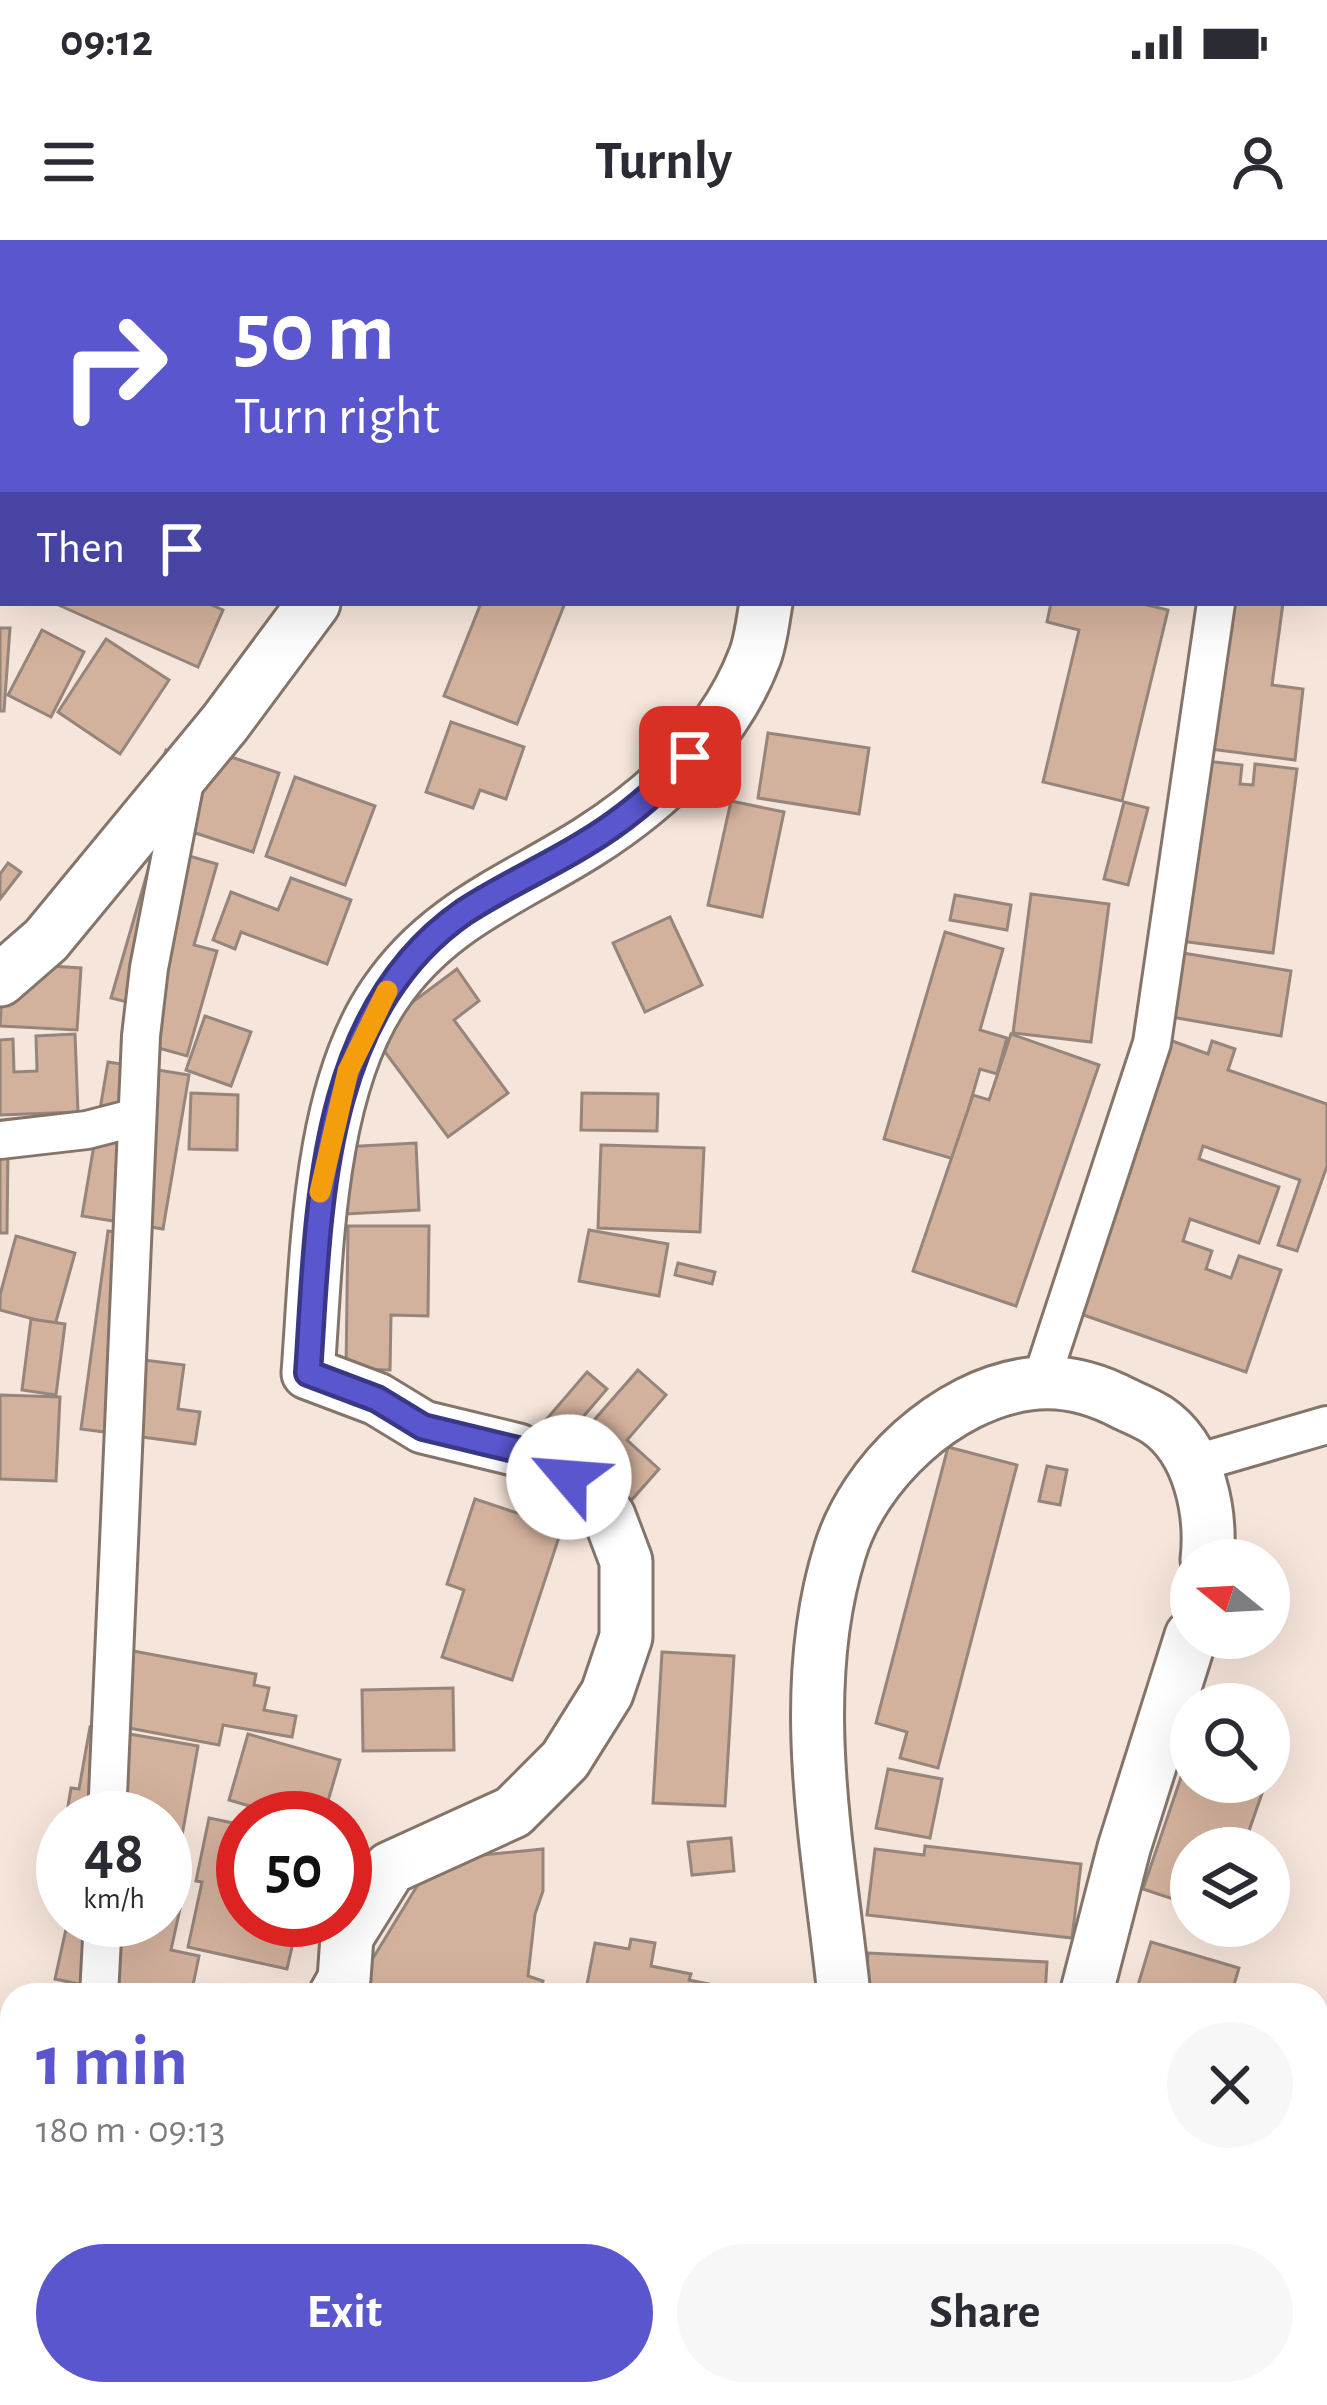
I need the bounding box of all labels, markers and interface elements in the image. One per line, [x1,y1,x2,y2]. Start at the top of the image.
text: 09:12 [60,19,153,64]
icon: menu [36,129,102,195]
icon: person [1225,129,1291,195]
text: Turnly [595,135,732,189]
icon: right [36,288,192,444]
text: 50 m [234,292,395,376]
text: Turn right [234,390,440,444]
icon: arrive [149,516,215,582]
text: Then [36,526,125,571]
pin [639,706,741,808]
icon: arrive [657,724,723,790]
position arrow [506,1414,632,1540]
north arrow [1170,1539,1290,1659]
map controls [1170,1539,1290,1947]
button: search [1170,1683,1290,1803]
speed limit sign: 50 [216,1791,372,1947]
text: 48 [84,1824,144,1884]
button: layers [1170,1827,1290,1947]
text: km/h [83,1884,145,1914]
button: close [1167,2022,1293,2148]
text: 1 min [36,2026,188,2098]
text: 180 m · 09:13 [36,2111,225,2150]
button: Exit [36,2244,653,2382]
button: Share [677,2244,1293,2382]

